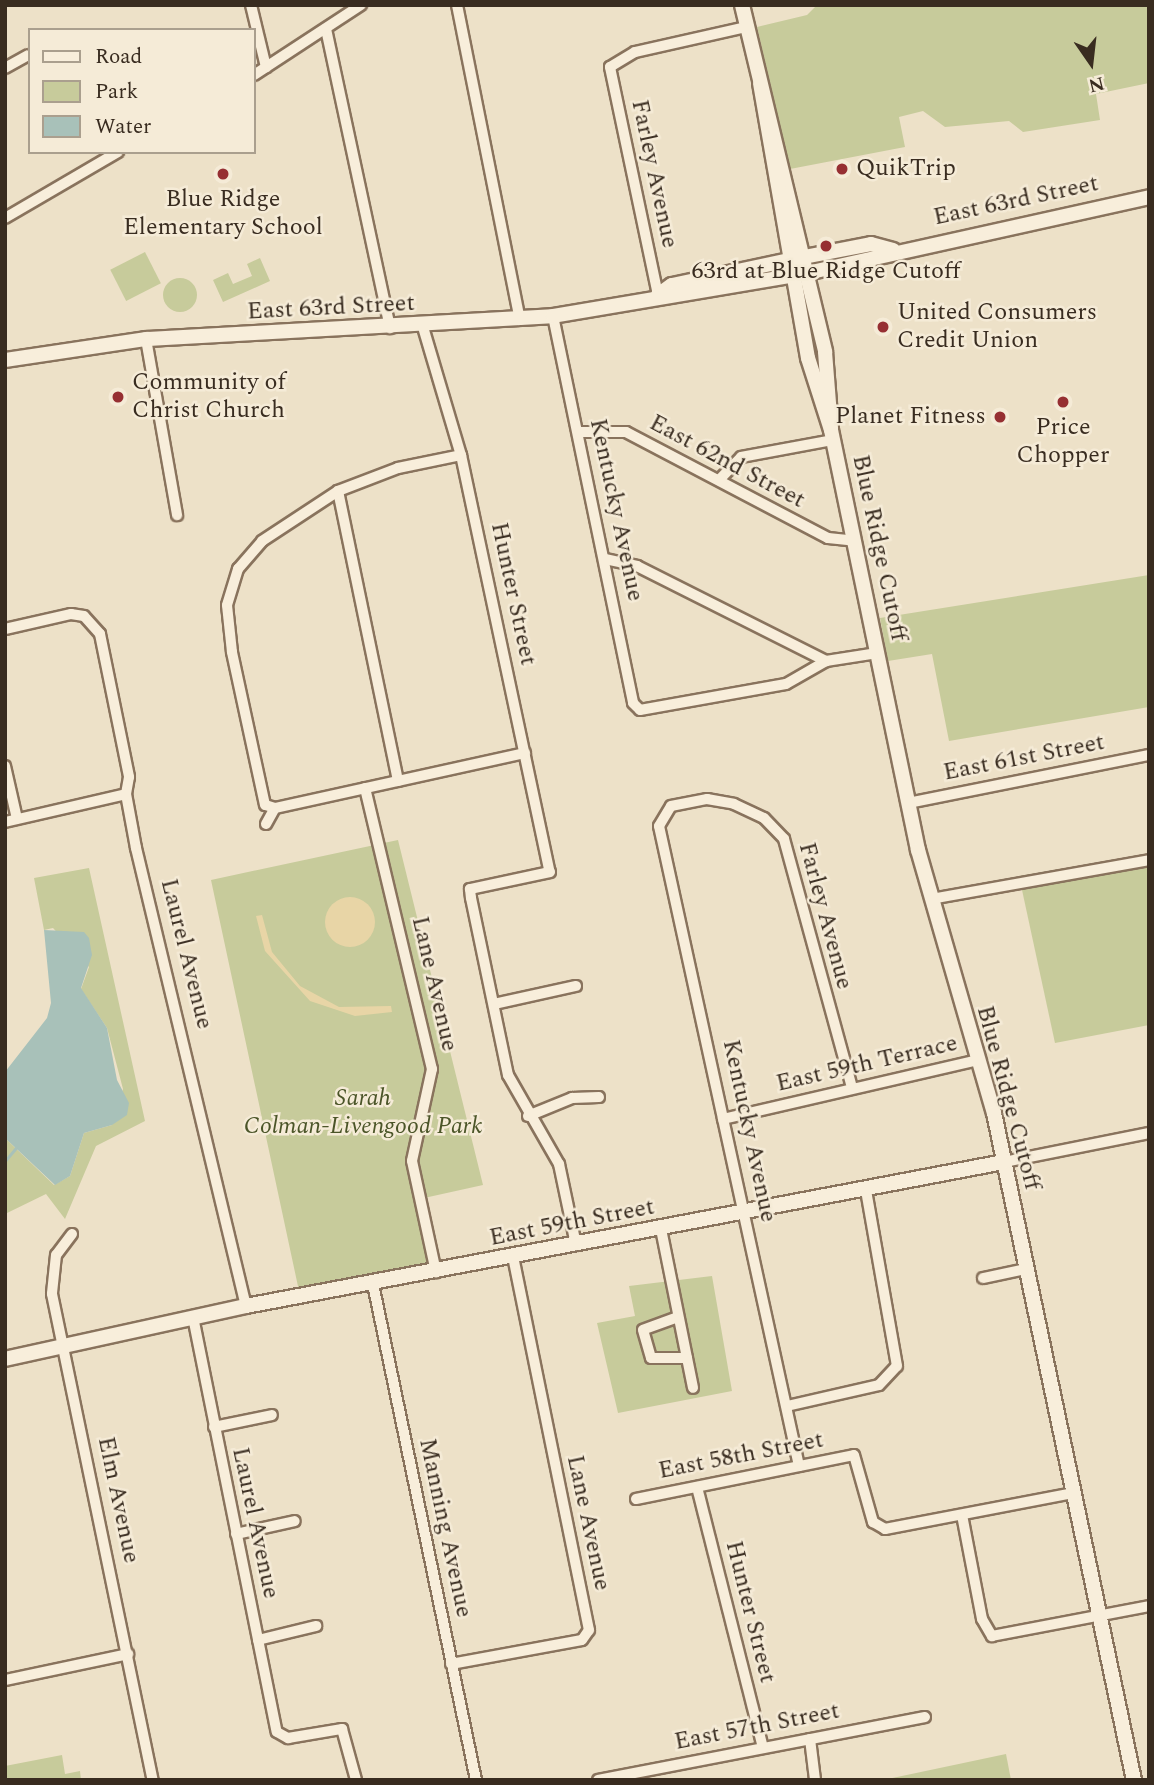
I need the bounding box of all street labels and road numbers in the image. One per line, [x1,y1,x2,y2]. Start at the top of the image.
street label: Farley Avenue [624,97,684,251]
street label: East 63rd Street [931,169,1101,233]
street label: East 63rd Street [246,289,416,327]
street label: East 62nd Street [644,409,810,515]
street label: Kentucky Avenue [583,416,649,604]
street label: Blue Ridge Cutoff [845,452,913,644]
street label: Hunter Street [484,520,542,668]
street label: East 61st Street [941,728,1107,788]
street label: Farley Avenue [792,839,858,993]
street label: Laurel Avenue [153,876,219,1032]
street label: Lane Avenue [404,914,464,1054]
street label: Blue Ridge Cutoff [970,1003,1046,1193]
street label: East 59th Terrace [774,1029,960,1099]
street label: Kentucky Avenue [716,1037,782,1225]
street label: East 59th Street [487,1193,657,1253]
street label: East 58th Street [656,1426,826,1486]
street label: Elm Avenue [91,1434,145,1566]
street label: Manning Avenue [412,1436,478,1620]
street label: Laurel Avenue [225,1445,285,1601]
street label: Lane Avenue [560,1453,616,1593]
street label: Hunter Street [718,1538,782,1686]
street label: East 57th Street [672,1697,842,1757]

